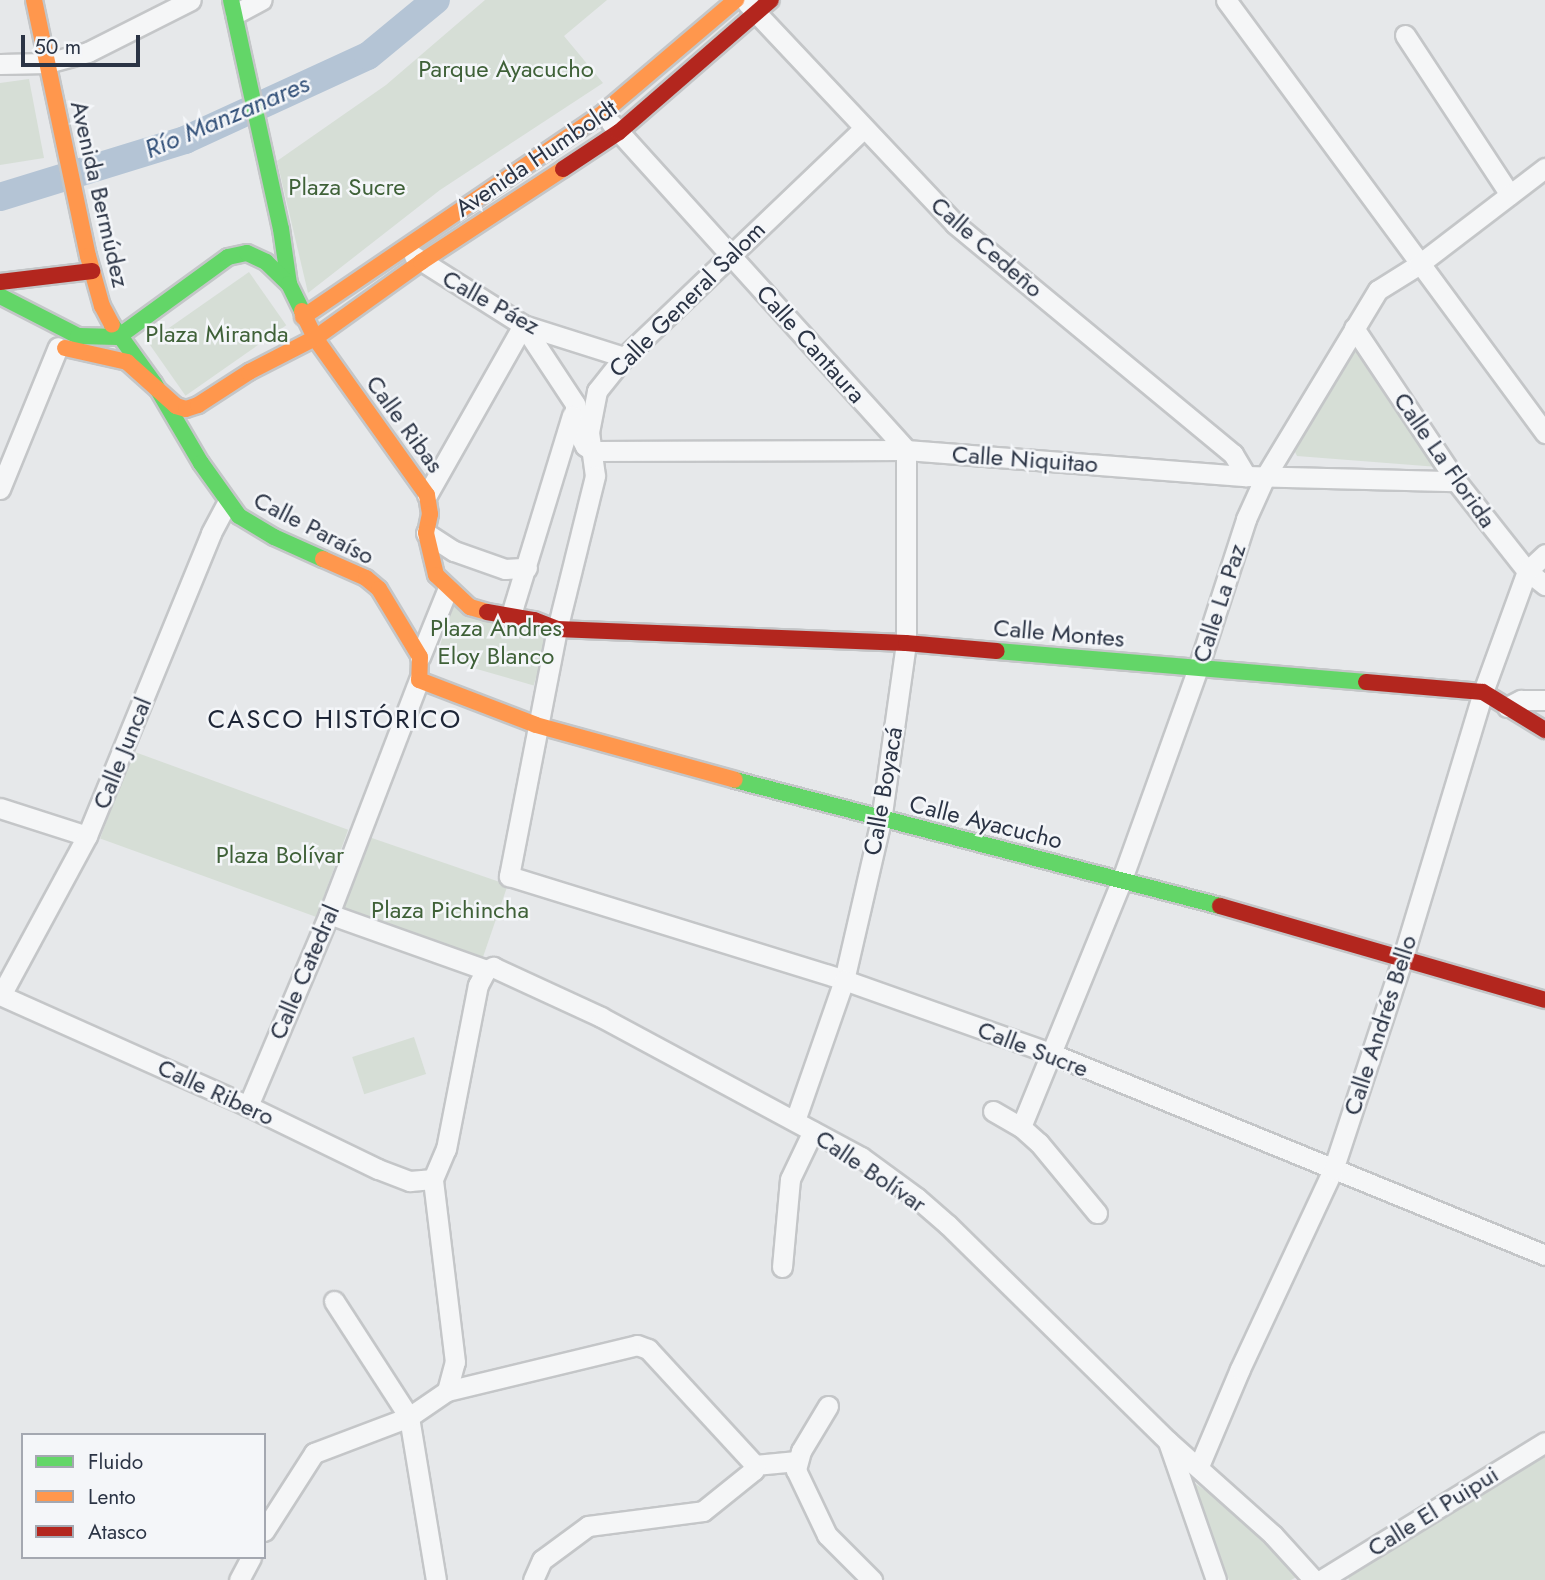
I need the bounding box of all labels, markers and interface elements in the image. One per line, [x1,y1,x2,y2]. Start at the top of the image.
scale bar [24,21,144,65]
text: 50 m [34,32,81,62]
park label: Parque Ayacucho [418,55,594,83]
water label: Río Manzanares [140,68,314,166]
street label: Avenida Humboldt [450,93,622,223]
street label: Avenida Bermúdez [65,98,135,290]
park label: Plaza Sucre [288,173,406,201]
street label: Calle Cedeño [925,190,1049,304]
street label: Calle General Salom [603,215,771,383]
street label: Calle Páez [437,264,545,340]
street label: Calle Cantaura [750,279,872,409]
park label: Plaza Miranda [145,320,289,348]
street label: Calle Ribas [360,370,450,478]
street label: Calle La Florida [1388,387,1502,533]
street label: Calle Niquitao [951,440,1099,478]
street label: Calle Paraíso [249,485,379,571]
street label: Calle La Paz [1186,540,1252,666]
street label: Calle Montes [992,613,1126,653]
park label: Plaza Andres Eloy Blanco [430,614,562,670]
street label: Calle Juncal [87,693,157,813]
district label: CASCO HISTÓRICO [209,704,461,736]
street label: Calle Boyacá [858,725,908,857]
street label: Calle Ayacucho [907,789,1065,855]
park label: Plaza Bolívar [216,841,344,869]
park label: Plaza Pichincha [371,896,529,924]
street label: Calle Catedral [263,900,345,1044]
street label: Calle Andrés Bello [1337,931,1423,1119]
street label: Calle Sucre [974,1015,1092,1083]
street label: Calle Ribero [153,1052,279,1132]
street label: Calle Bolívar [810,1124,932,1218]
legend [21,1433,266,1559]
text: Fluido [88,1447,143,1477]
street label: Calle El Puipui [1362,1459,1504,1563]
text: Lento [88,1482,136,1512]
text: Atasco [88,1517,147,1547]

